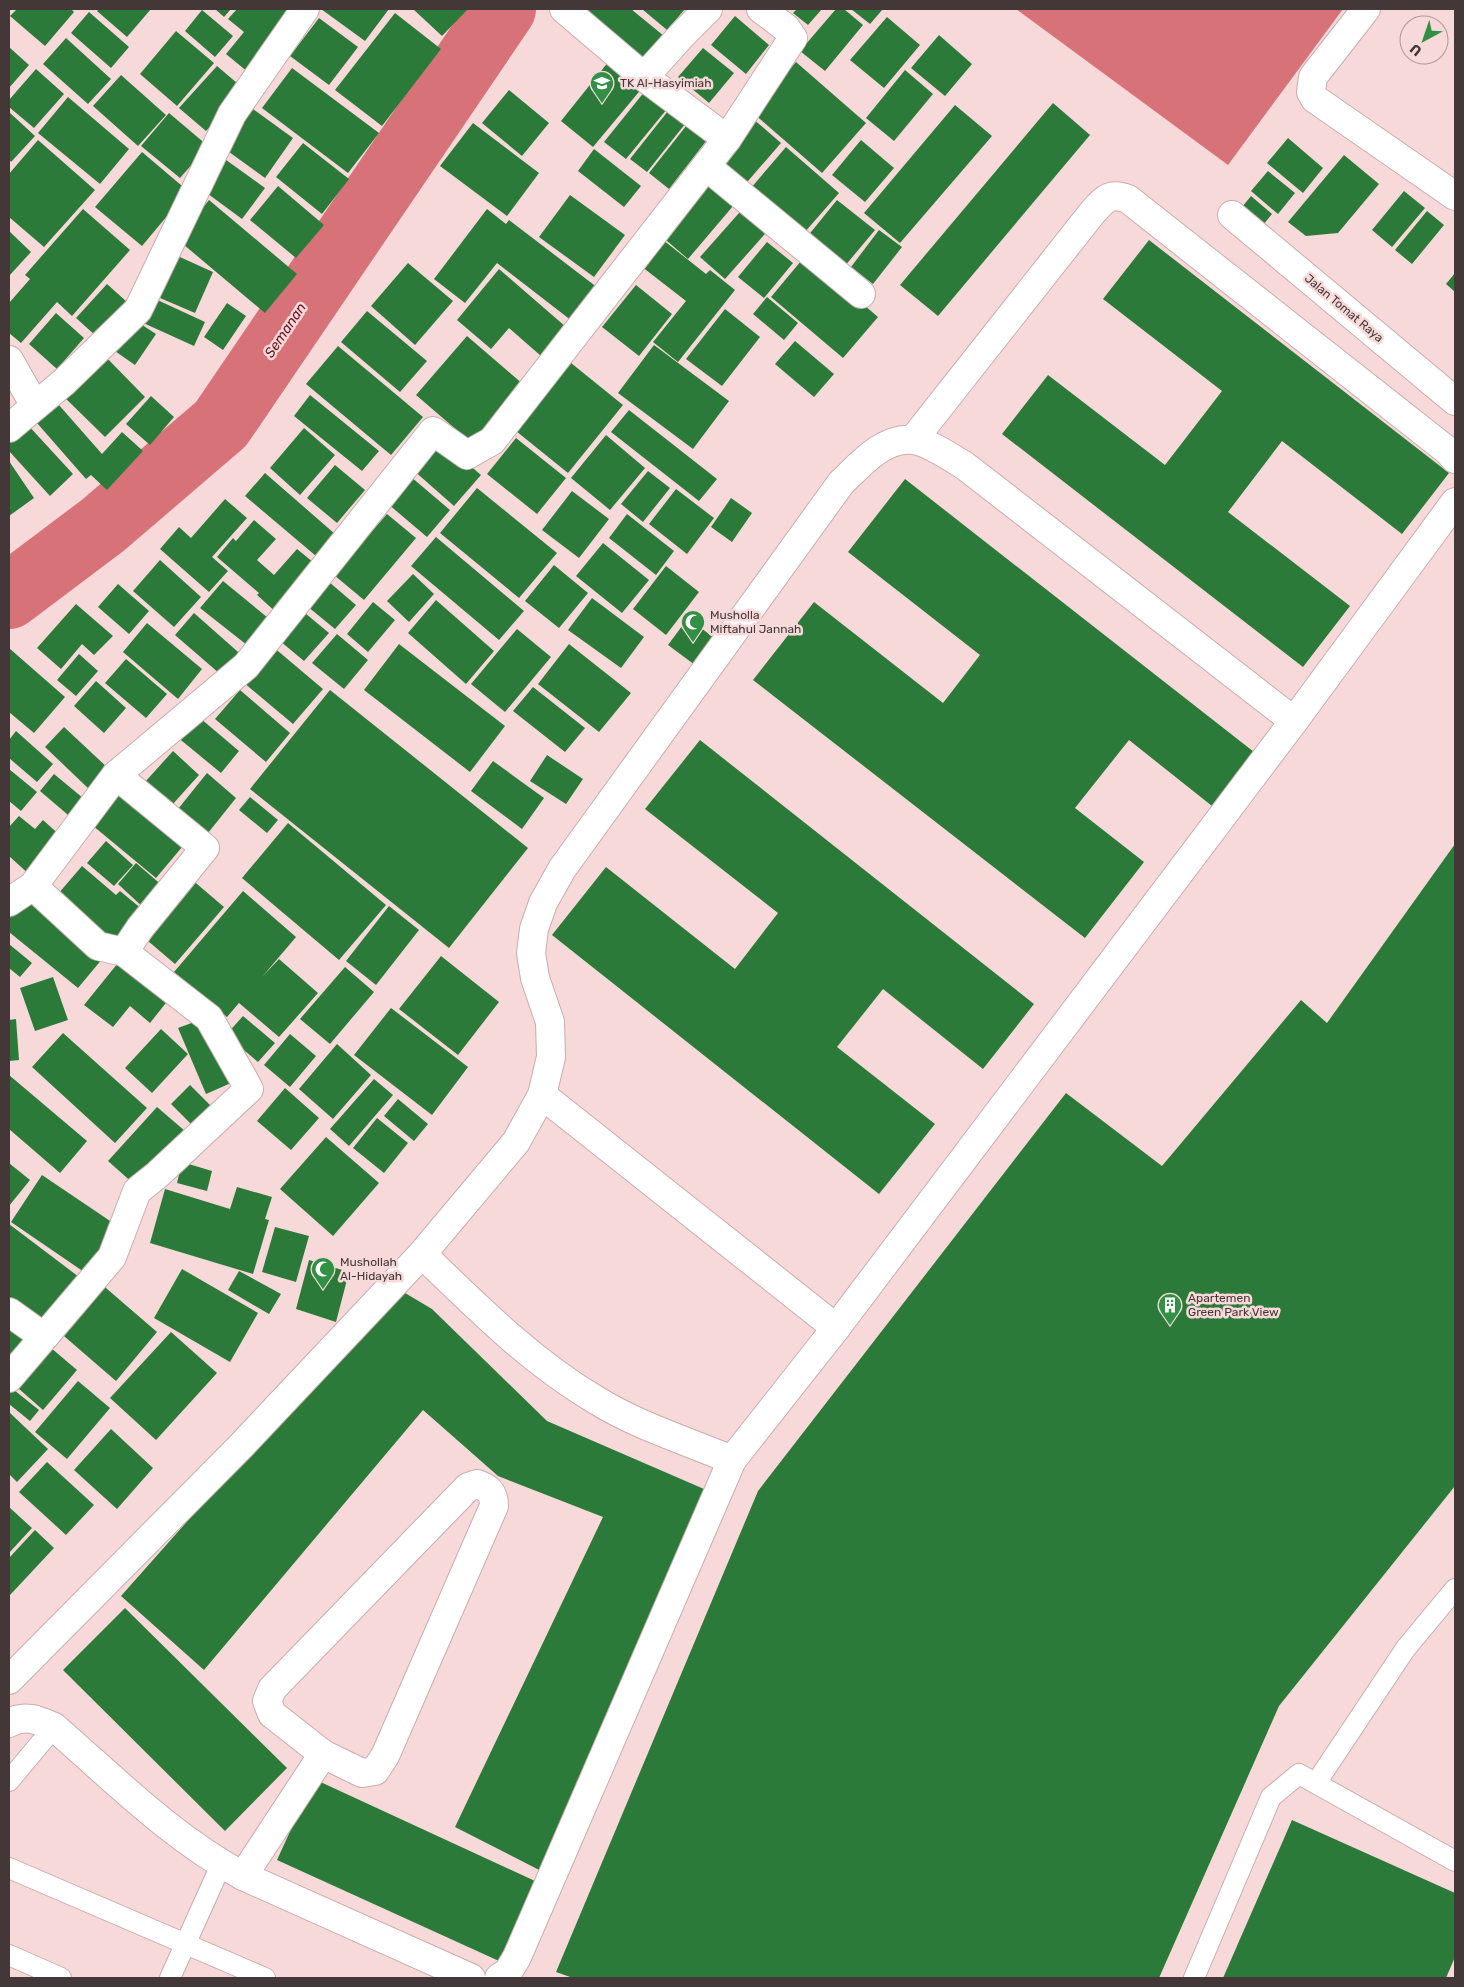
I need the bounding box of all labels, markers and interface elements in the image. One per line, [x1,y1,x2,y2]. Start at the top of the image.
north arrow [1399,15,1449,65]
text: U [1407,40,1425,59]
school or university icon: TK Al-Hasyimiah [589,70,615,104]
place label: TK Al-Hasyimiah [620,76,711,90]
street label: Jalan Tomat Raya [1302,271,1386,345]
water label: Semanan [261,300,310,361]
place label: Musholla Miftahul Jannah [710,608,801,636]
mosque icon: Musholla Miftahul Jannah [680,609,706,643]
place label: Mushollah Al-Hidayah [340,1255,402,1283]
mosque icon: Mushollah Al-Hidayah [310,1256,336,1290]
place label: Apartemen Green Park View [1188,1291,1279,1319]
building icon: Apartemen Green Park View [1157,1292,1183,1326]

